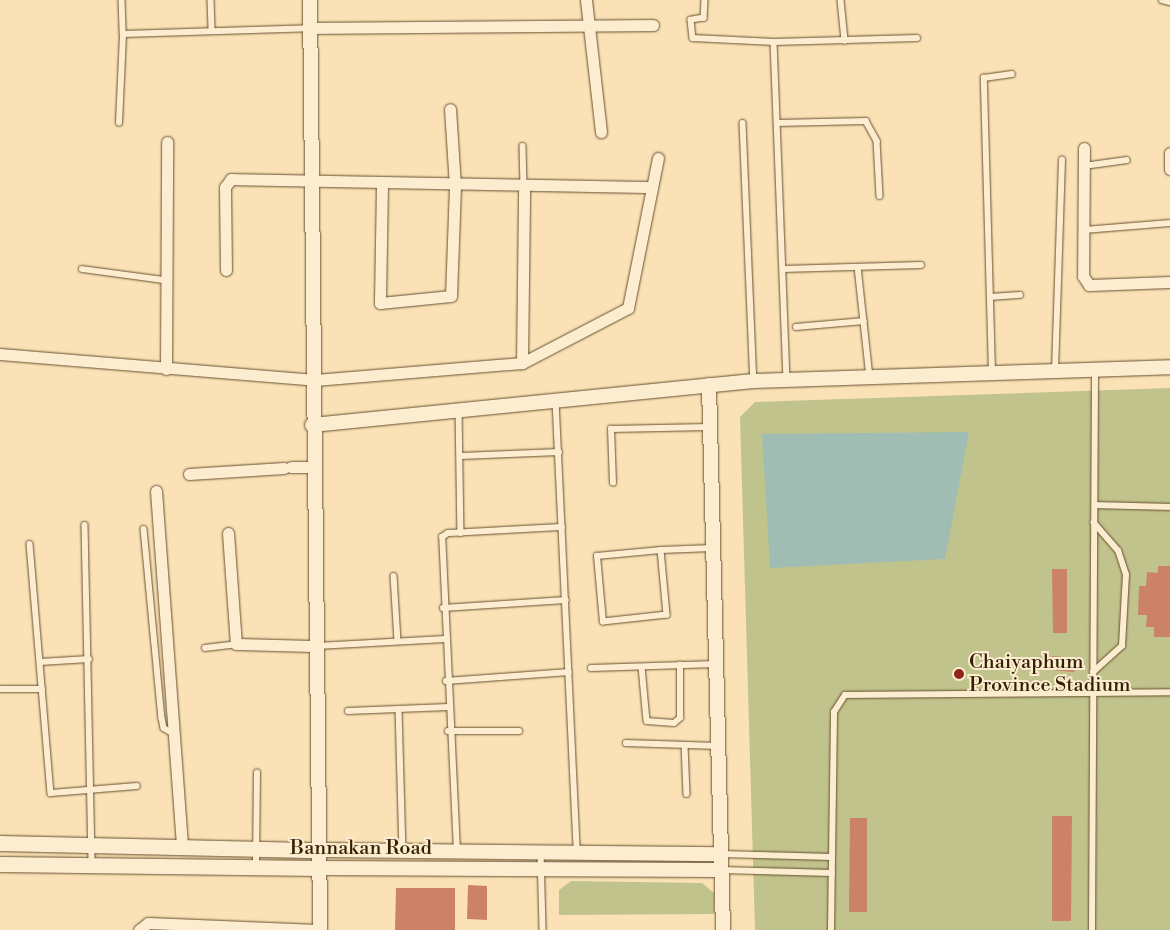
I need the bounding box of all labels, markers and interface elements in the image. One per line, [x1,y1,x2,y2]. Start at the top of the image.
place label: Chaiyaphum Province Stadium [969,650,1131,697]
marker: Chaiyaphum Province Stadium [953,668,965,680]
street label: Bannakan Road [290,836,432,860]

